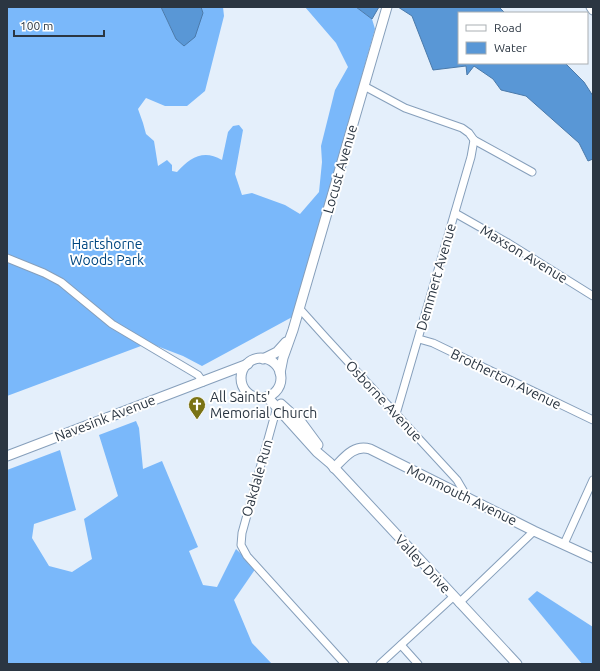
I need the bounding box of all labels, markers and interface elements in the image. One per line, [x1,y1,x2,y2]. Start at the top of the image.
scale bar [14,12,104,38]
legend [458,12,588,64]
text: 100 m [20,19,53,32]
text: Road [494,21,522,34]
text: Water [494,41,527,54]
street label: Locust Avenue [320,123,360,215]
street label: Demmert Avenue [413,222,459,332]
street label: Maxson Avenue [477,222,571,286]
park label: Hartshorne Woods Park [70,236,144,268]
street label: Brotherton Avenue [448,345,564,413]
street label: Osborne Avenue [342,357,426,445]
place label: All Saints' Memorial Church [210,389,317,421]
street label: Navesink Avenue [52,391,158,445]
church icon: All Saints' Memorial Church [187,395,207,420]
street label: Oakdale Run [238,438,276,518]
street label: Monmouth Avenue [404,461,520,529]
street label: Valley Drive [392,531,454,597]

